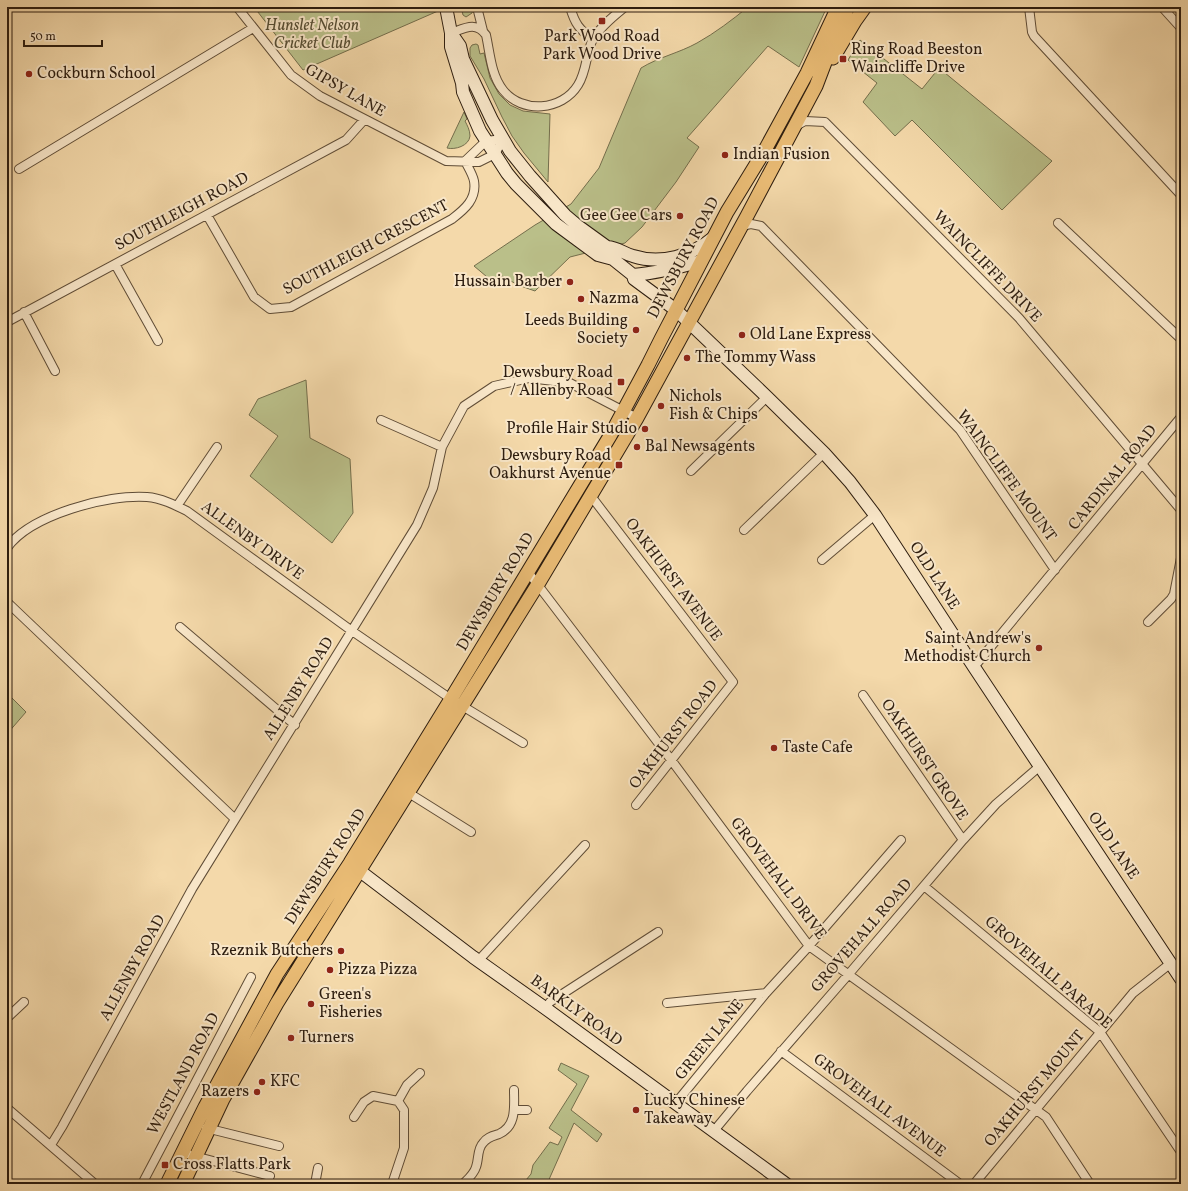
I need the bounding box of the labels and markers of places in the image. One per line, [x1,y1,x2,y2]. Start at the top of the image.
marker: Park Wood Road Park Wood Drive [597,16,607,26]
place label: Park Wood Road Park Wood Drive [543,26,661,66]
place label: Ring Road Beeston Waincliffe Drive [851,39,983,79]
marker: Ring Road Beeston Waincliffe Drive [838,54,848,64]
place label: Cockburn School [37,63,156,85]
marker: Cockburn School [24,69,34,79]
place label: Indian Fusion [733,144,830,166]
marker: Indian Fusion [720,150,730,160]
place label: Gee Gee Cars [580,205,672,227]
marker: Gee Gee Cars [675,211,685,221]
place label: Hussain Barber [454,271,562,293]
marker: Hussain Barber [565,277,575,287]
place label: Nazma [589,288,639,310]
marker: Nazma [576,294,586,304]
place label: Leeds Building Society [525,310,628,350]
place label: Old Lane Express [750,324,871,346]
marker: Leeds Building Society [631,325,641,335]
marker: Old Lane Express [737,330,747,340]
place label: The Tommy Wass [695,347,816,369]
marker: The Tommy Wass [682,353,692,363]
place label: Dewsbury Road / Allenby Road [503,362,613,402]
marker: Dewsbury Road / Allenby Road [616,377,626,387]
place label: Nichols Fish & Chips [669,386,758,426]
marker: Nichols Fish & Chips [656,401,666,411]
place label: Profile Hair Studio [506,418,637,440]
marker: Profile Hair Studio [640,424,650,434]
place label: Bal Newsagents [645,436,755,458]
marker: Bal Newsagents [632,442,642,452]
place label: Dewsbury Road Oakhurst Avenue [489,445,611,485]
marker: Dewsbury Road Oakhurst Avenue [614,460,624,470]
place label: Saint Andrew's Methodist Church [904,628,1031,668]
marker: Saint Andrew's Methodist Church [1034,643,1044,653]
place label: Taste Cafe [782,737,853,759]
marker: Taste Cafe [769,743,779,753]
place label: Rzeznik Butchers [210,940,333,962]
marker: Rzeznik Butchers [336,946,346,956]
place label: Pizza Pizza [338,959,417,981]
marker: Pizza Pizza [325,965,335,975]
place label: Green's Fisheries [319,984,382,1024]
marker: Green's Fisheries [306,999,316,1009]
place label: Turners [299,1027,354,1049]
marker: Turners [286,1033,296,1043]
place label: KFC [270,1071,300,1093]
marker: KFC [257,1077,267,1087]
place label: Razers [201,1081,249,1103]
marker: Razers [252,1087,262,1097]
place label: Lucky Chinese Takeaway [644,1090,745,1130]
marker: Lucky Chinese Takeaway [631,1105,641,1115]
place label: Cross Flatts Park [173,1154,291,1176]
marker: Cross Flatts Park [160,1160,170,1170]

